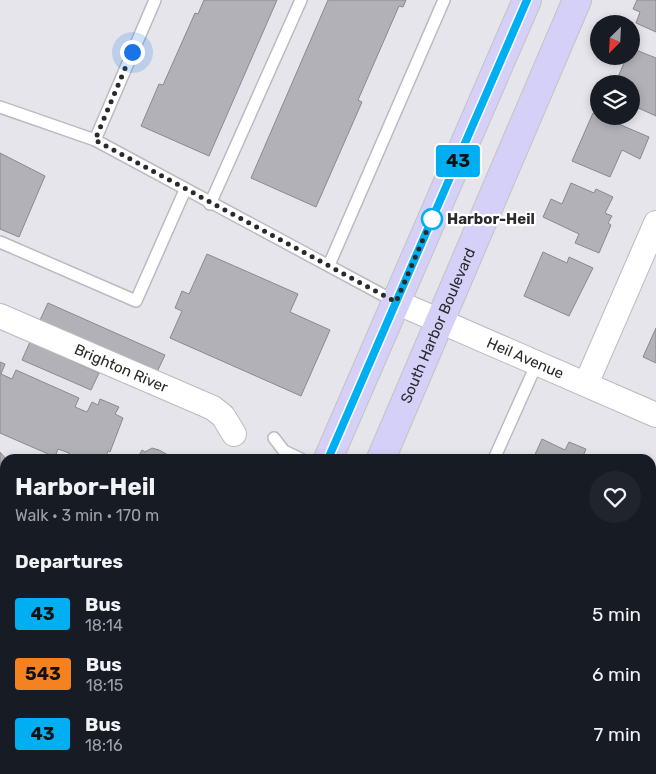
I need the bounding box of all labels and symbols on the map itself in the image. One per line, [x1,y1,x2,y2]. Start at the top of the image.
north arrow [590,15,640,65]
your location [120,40,145,65]
line badge: 43 [436,145,480,177]
marker: Harbor-Heil [421,208,443,230]
place label: Harbor-Heil [447,210,535,228]
street label: South Harbor Boulevard [397,245,479,406]
street label: Heil Avenue [484,334,567,383]
street label: Brighton River [72,340,171,397]

